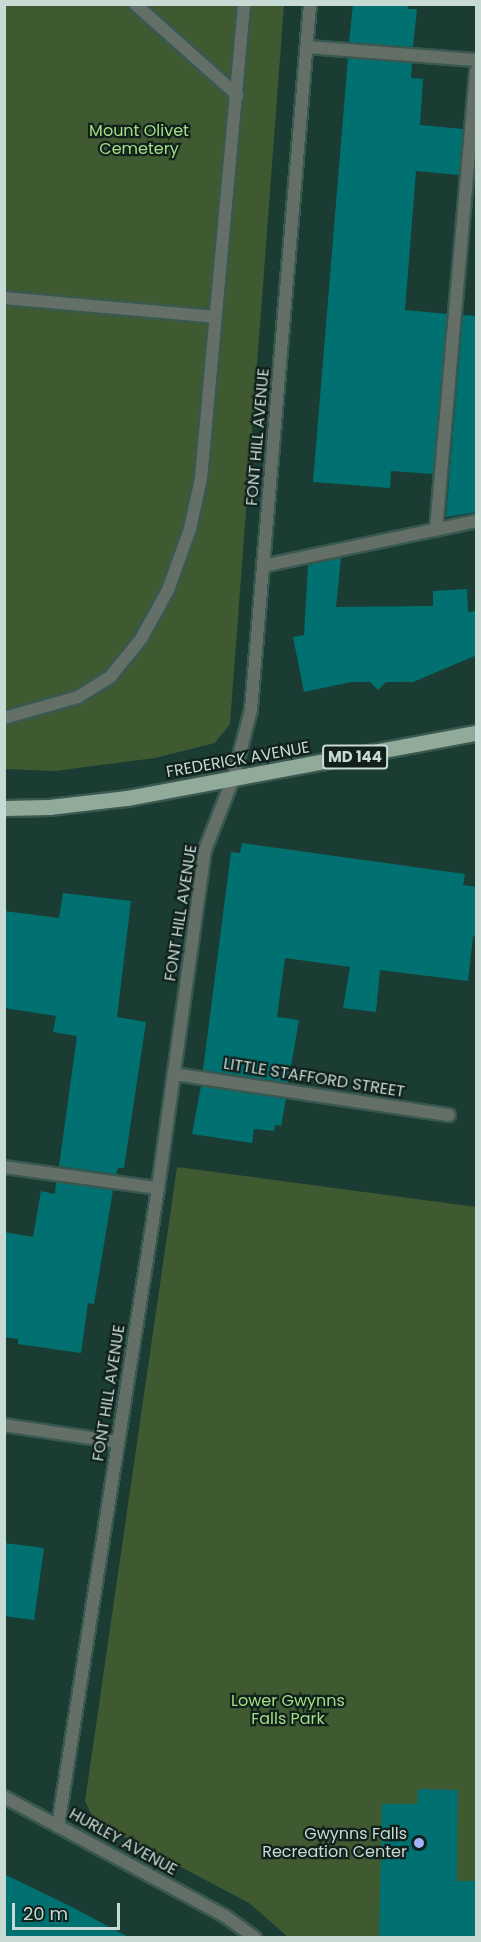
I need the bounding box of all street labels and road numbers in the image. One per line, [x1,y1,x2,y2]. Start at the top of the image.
street label: FONT HILL AVENUE [242,367,274,507]
street label: FREDERICK AVENUE [165,738,311,782]
road number: MD 144 [322,745,388,769]
street label: FONT HILL AVENUE [161,843,201,983]
street label: LITTLE STAFFORD STREET [222,1054,406,1102]
street label: FONT HILL AVENUE [89,1323,129,1463]
street label: HURLEY AVENUE [66,1804,180,1880]

